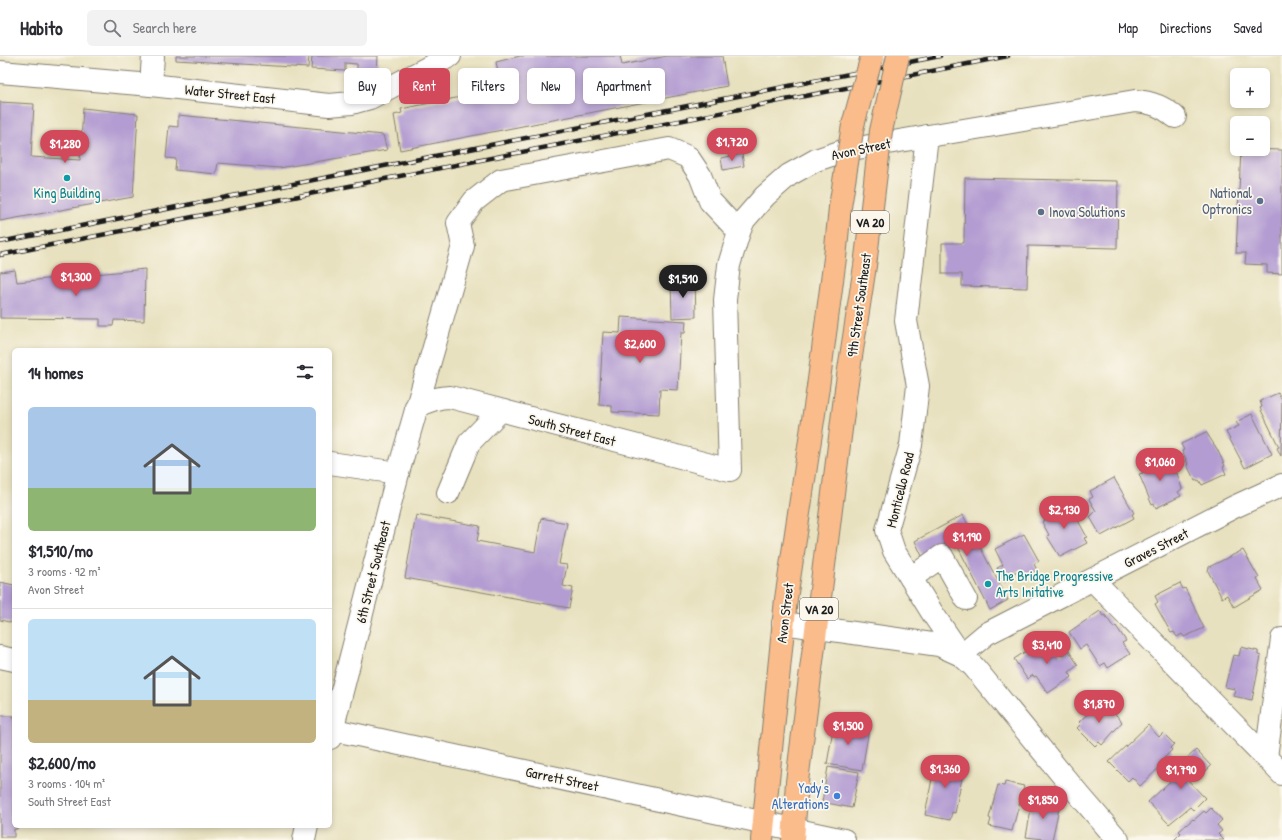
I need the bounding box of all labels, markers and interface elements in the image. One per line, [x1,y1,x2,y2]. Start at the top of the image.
search box [87,10,367,46]
text: Habito [20,15,63,41]
icon: search [101,17,123,39]
text: Search here [133,17,197,38]
text: Map [1118,18,1138,37]
text: Directions [1160,18,1211,37]
text: Saved [1233,18,1262,37]
chip: Buy [344,68,391,104]
chip: Rent [399,68,450,104]
chip: Filters [458,68,519,104]
chip: New [527,68,575,104]
chip: Apartment [583,68,665,104]
map controls [1230,68,1270,156]
button: + [1230,68,1270,108]
street label: Water Street East [184,79,276,108]
button: − [1230,116,1270,156]
pin: $1,720 [699,128,765,162]
pin: $1,280 [32,130,98,164]
text: $1,720 [716,132,748,150]
street label: Avon Street [829,133,892,164]
text: $1,280 [49,134,81,152]
marker: King Building [62,173,72,183]
place label: King Building [34,183,100,203]
place label: National Optronics [1202,183,1252,219]
marker: National Optronics [1255,196,1265,206]
place label: Inova Solutions [1049,202,1125,221]
marker: Inova Solutions [1036,207,1046,217]
road number: VA 20 [851,211,889,233]
street label: 9th Street Southeast [842,252,875,358]
pin: $1,300 [43,263,109,297]
pin: $1,510 [650,265,716,299]
text: $1,300 [60,267,92,285]
text: $1,510 [668,269,698,287]
pin: $2,600 [607,330,673,364]
text: $2,600 [624,334,656,352]
text: 14 homes [28,361,83,384]
icon: filters [294,361,316,383]
street label: South Street East [527,409,618,450]
icon: home [136,433,208,505]
pin: $1,060 [1127,448,1193,482]
street label: Monticello Road [881,450,918,530]
text: $1,060 [1145,452,1175,470]
pin: $2,130 [1031,496,1097,530]
text: $2,130 [1048,500,1080,518]
street label: 6th Street Southeast [351,518,394,625]
pin: $1,190 [934,523,1000,557]
street label: Graves Street [1120,523,1191,572]
text: $1,190 [952,527,982,545]
text: $1,510/mo [28,539,93,562]
text: 3 rooms · 92 m² [28,562,100,580]
place label: The Bridge Progressive Arts Initative [996,566,1114,601]
marker: The Bridge Progressive Arts Initative [983,579,993,589]
text: Avon Street [28,580,84,598]
street label: Avon Street [771,582,798,644]
road number: VA 20 [800,598,838,620]
pin: $3,410 [1014,631,1080,665]
text: $3,410 [1032,635,1062,653]
icon: home [136,645,208,717]
pin: $1,870 [1066,690,1132,724]
text: $1,870 [1083,694,1115,712]
pin: $1,500 [815,712,881,746]
text: $1,500 [832,716,864,734]
text: $2,600/mo [28,751,96,774]
pin: $1,360 [912,755,978,789]
pin: $1,790 [1148,756,1214,790]
text: $1,360 [930,759,960,777]
text: $1,790 [1166,760,1196,778]
street label: Garrett Street [524,762,600,796]
text: 3 rooms · 104 m² [28,774,105,792]
place label: Yady's Alterations [772,778,829,813]
pin: $1,850 [1010,786,1076,820]
text: $1,850 [1028,790,1058,808]
marker: Yady's Alterations [832,791,842,801]
text: South Street East [28,792,111,810]

